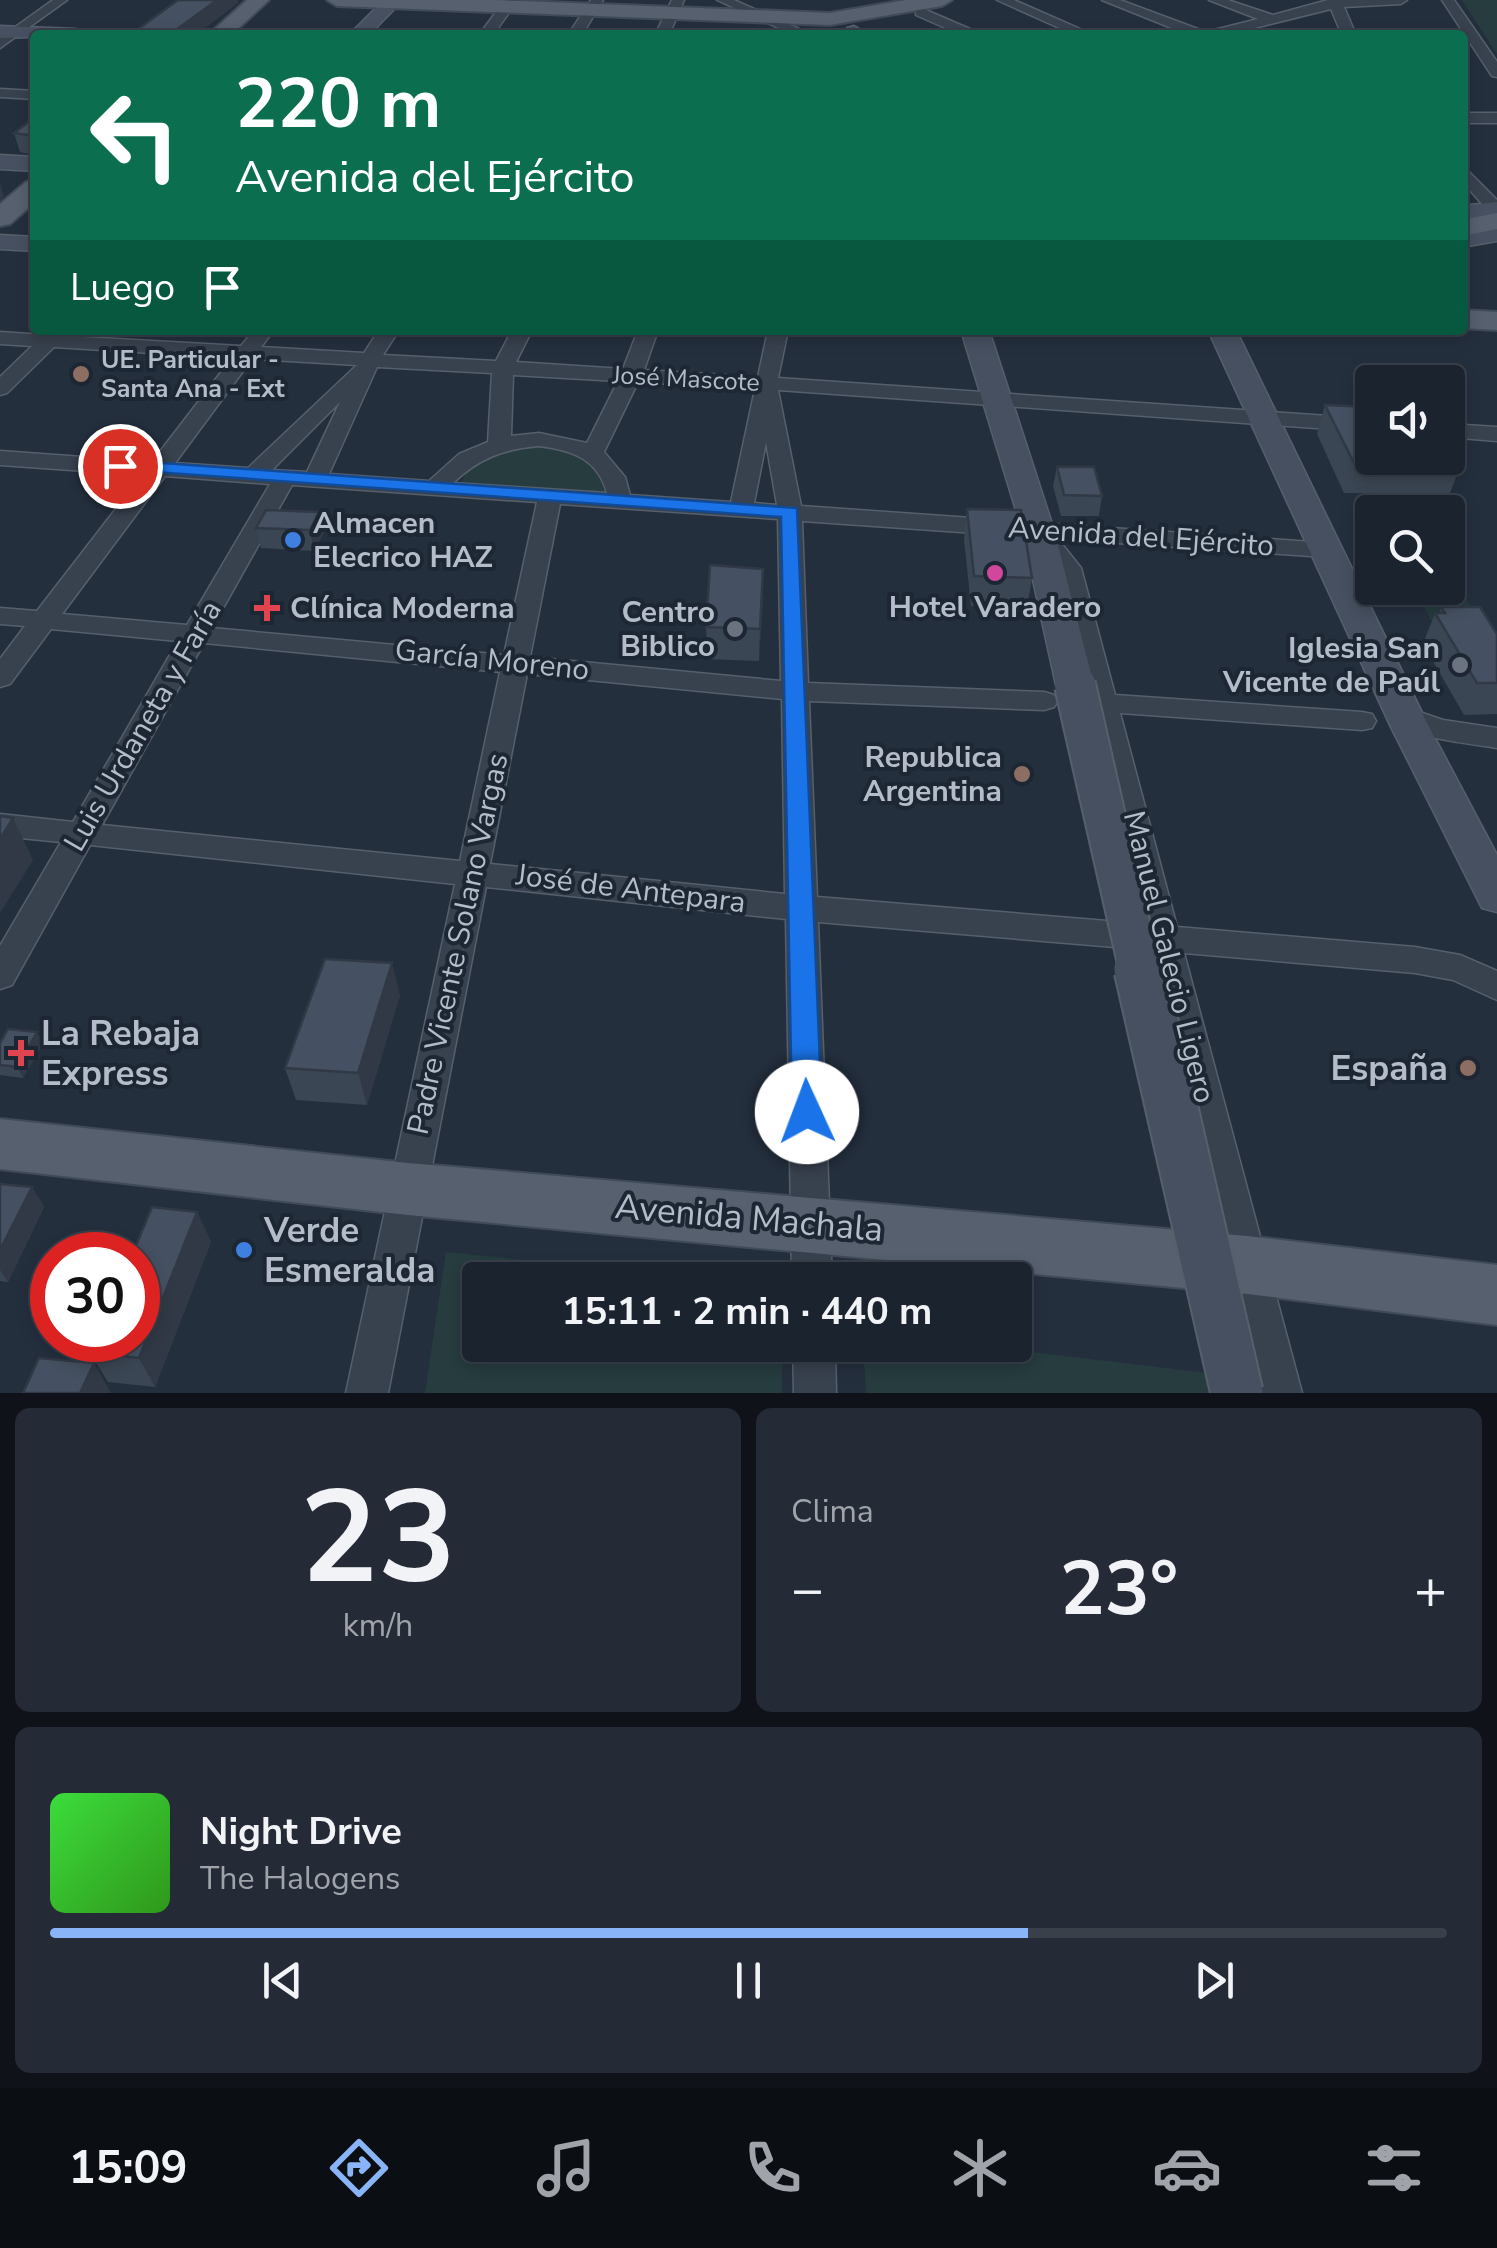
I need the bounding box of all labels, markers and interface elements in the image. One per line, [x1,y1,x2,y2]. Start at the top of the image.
text: 220 m [235,56,441,152]
icon: left [70,70,200,200]
text: Avenida del Ejército [235,147,635,208]
icon: arrive [195,260,250,315]
text: Luego [70,262,175,313]
place label: UE. Particular - Santa Ana - Ext [101,343,285,406]
street label: José Mascote [610,358,761,400]
marker: UE. Particular - Santa Ana - Ext [70,363,92,385]
map controls [1355,365,1465,605]
button: sound [1355,365,1465,475]
pin [78,424,163,509]
icon: arrive [93,439,148,494]
button: search [1355,495,1465,605]
place label: Almacen Elecrico HAZ [313,503,493,578]
street label: Avenida del Ejército [1007,507,1275,567]
marker: Almacen Elecrico HAZ [282,529,304,551]
marker: Hotel Varadero [984,562,1006,584]
place label: Hotel Varadero [889,587,1101,628]
place label: Clínica Moderna [290,588,515,629]
place label: Centro Biblico [620,592,715,667]
street label: Luis Urdaneta y Faría [54,593,232,859]
marker: Clínica Moderna [254,595,280,621]
marker: Centro Biblico [724,618,746,640]
place label: Iglesia San Vicente de Paúl [1222,628,1440,703]
street label: García Moreno [393,629,591,691]
marker: Iglesia San Vicente de Paúl [1449,654,1471,676]
place label: Republica Argentina [863,737,1002,812]
street label: Padre Vicente Solano Vargas [398,750,518,1138]
marker: Republica Argentina [1011,763,1033,785]
street label: Manuel Galecio Ligero [1113,807,1225,1107]
street label: José de Antepara [513,854,748,923]
place label: La Rebaja Express [41,1010,200,1097]
marker: La Rebaja Express [10,1042,32,1064]
place label: España [1330,1045,1448,1092]
marker: España [1457,1057,1479,1079]
position arrow [755,1060,859,1164]
street label: Avenida Machala [613,1183,885,1253]
place label: Verde Esmeralda [263,1207,435,1294]
speed limit sign: 30 [30,1232,160,1362]
marker: Verde Esmeralda [233,1239,255,1261]
text: 15:11 · 2 min · 440 m [562,1286,932,1337]
text: 23 [300,1450,456,1627]
text: Clima [791,1490,874,1533]
text: 23° [1060,1538,1178,1640]
text: − [791,1552,824,1627]
text: + [1414,1552,1447,1627]
text: km/h [343,1604,413,1647]
text: Night Drive [200,1806,402,1857]
text: The Halogens [200,1857,400,1900]
icon: previous [255,1953,310,2008]
icon: pause [721,1953,776,2008]
icon: next [1187,1953,1242,2008]
icon: directions [324,2133,394,2203]
icon: music [531,2133,601,2203]
icon: phone [738,2133,808,2203]
icon: climate [945,2133,1015,2203]
icon: car [1152,2133,1222,2203]
icon: filters [1359,2133,1429,2203]
text: 15:09 [68,2138,188,2199]

